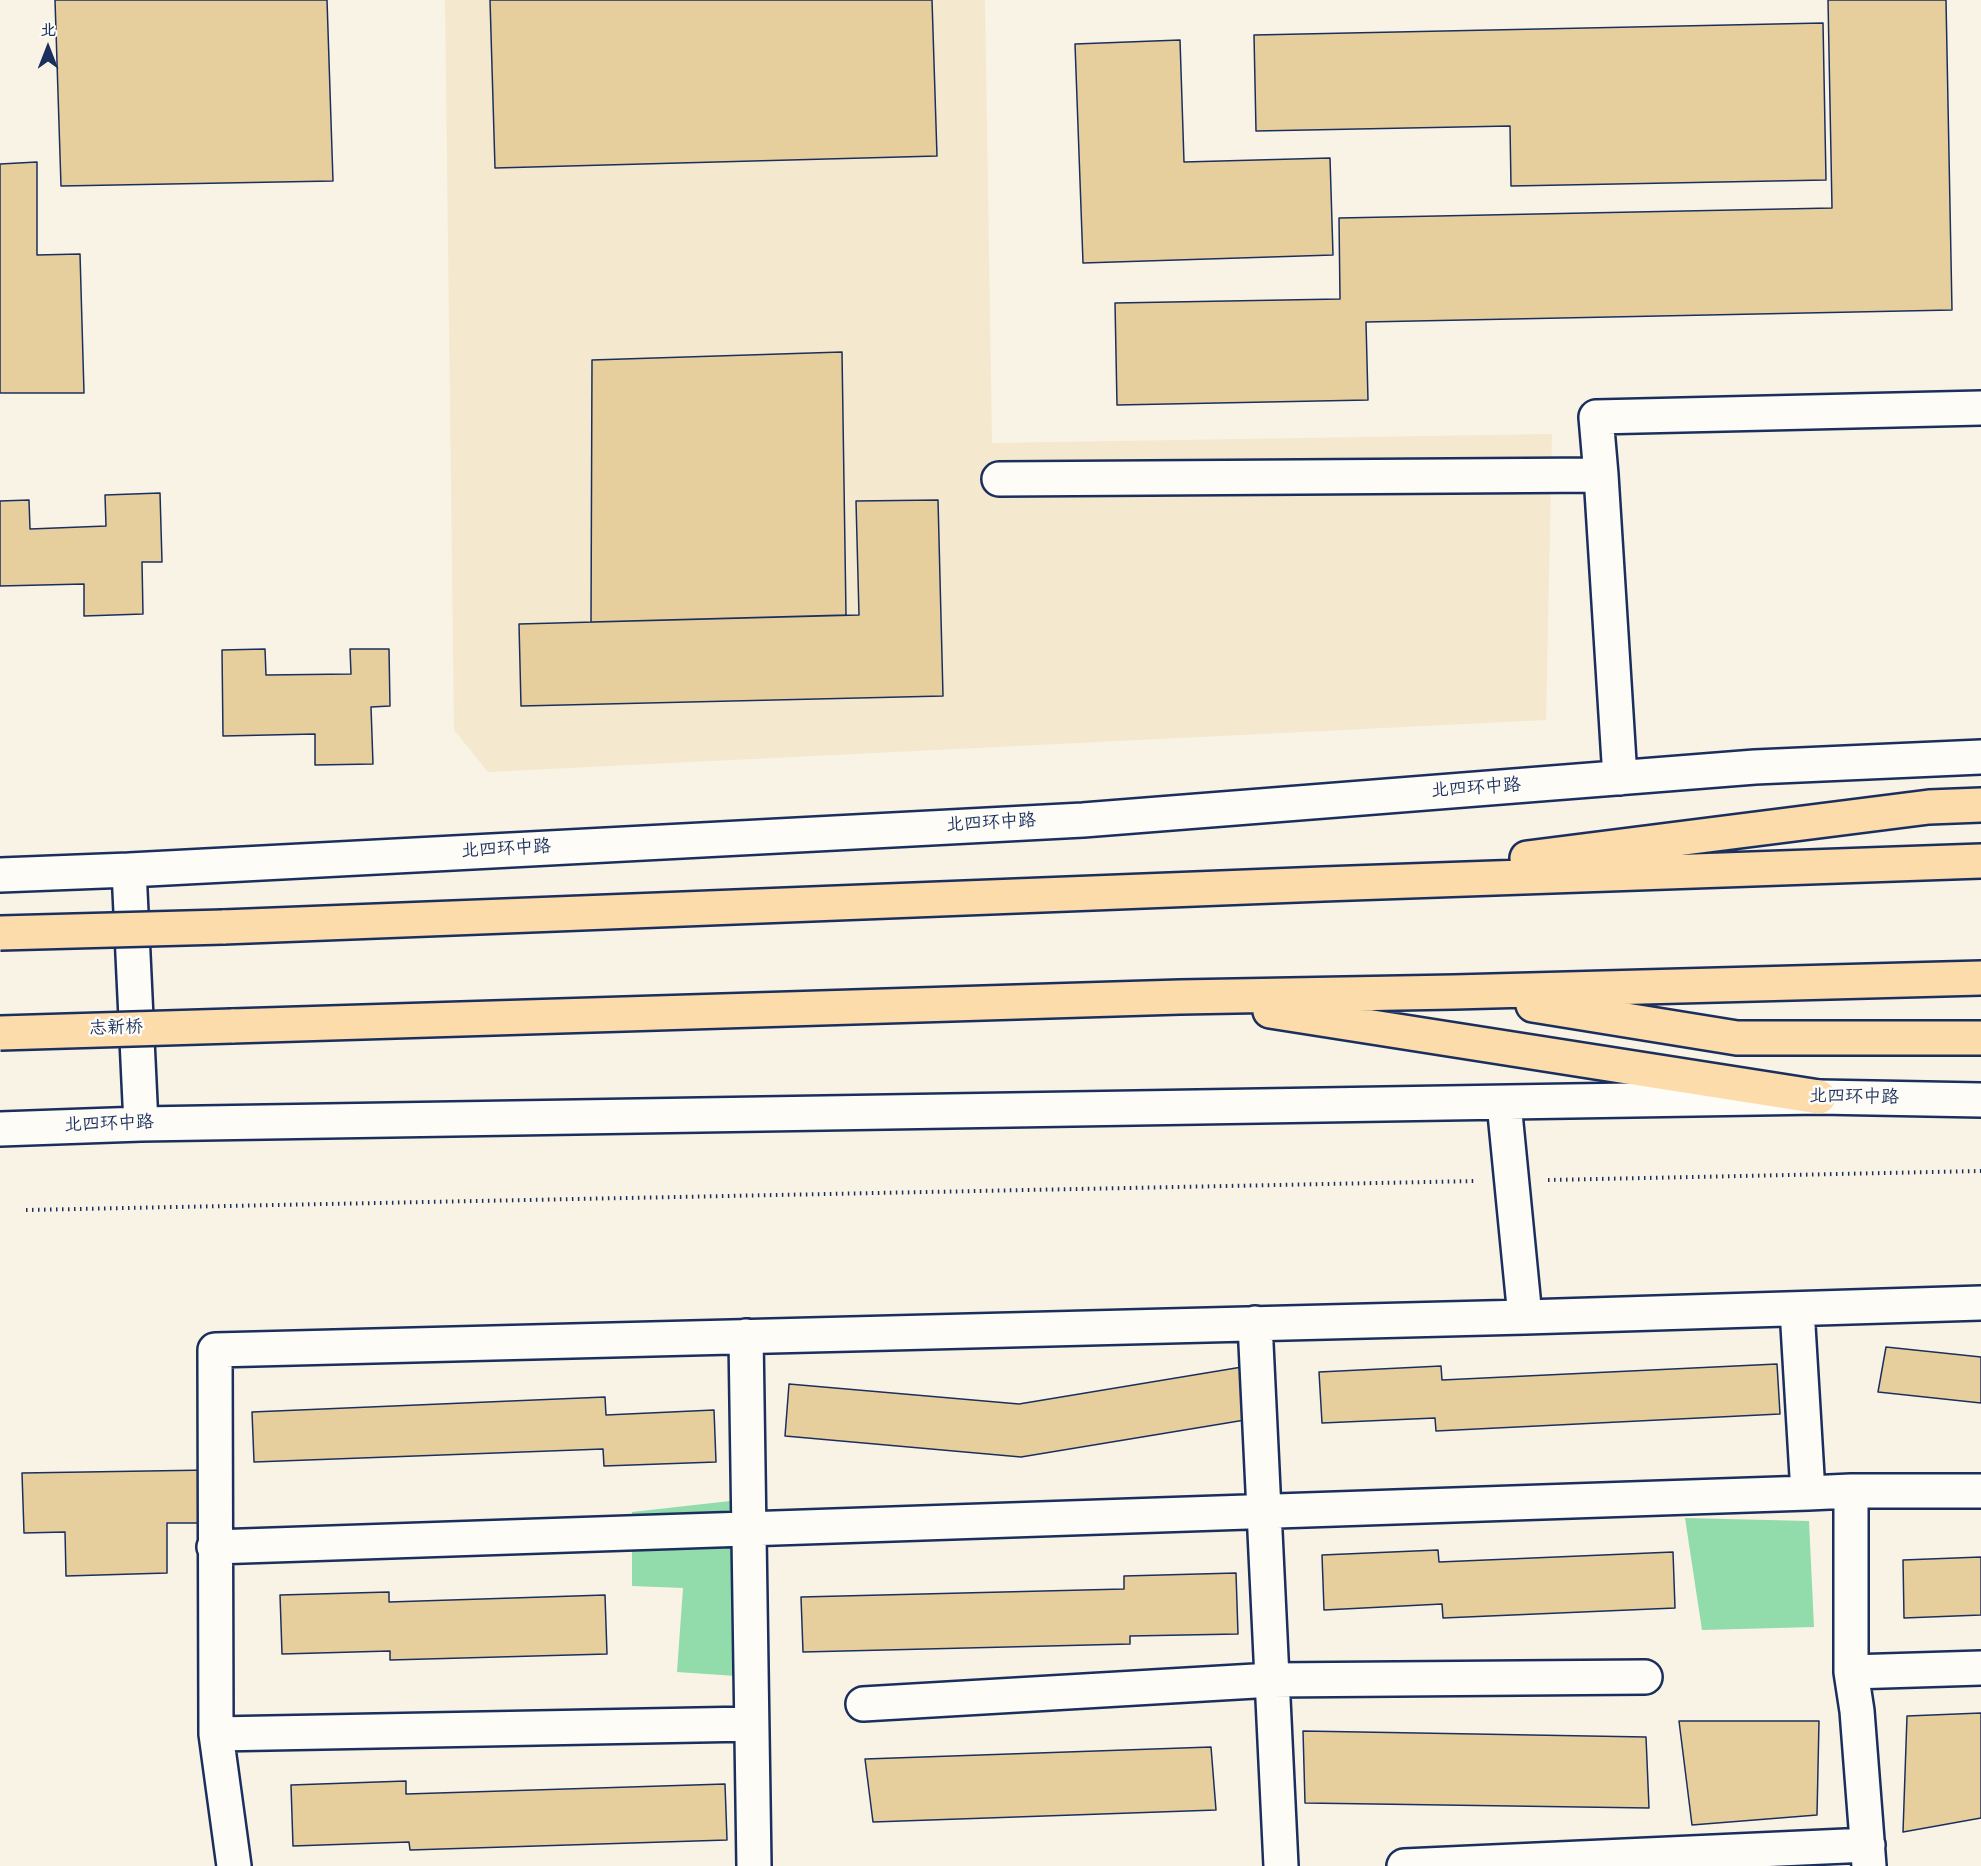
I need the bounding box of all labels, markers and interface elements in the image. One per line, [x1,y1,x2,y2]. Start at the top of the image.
north arrow [18,18,78,78]
text: 北 [40,19,56,41]
street label: 北四环中路 [1430,775,1522,803]
street label: 北四环中路 [945,811,1037,837]
street label: 北四环中路 [460,837,552,863]
street label: 志新桥 [89,1017,143,1041]
street label: 北四环中路 [1809,1086,1899,1110]
street label: 北四环中路 [64,1113,154,1137]

